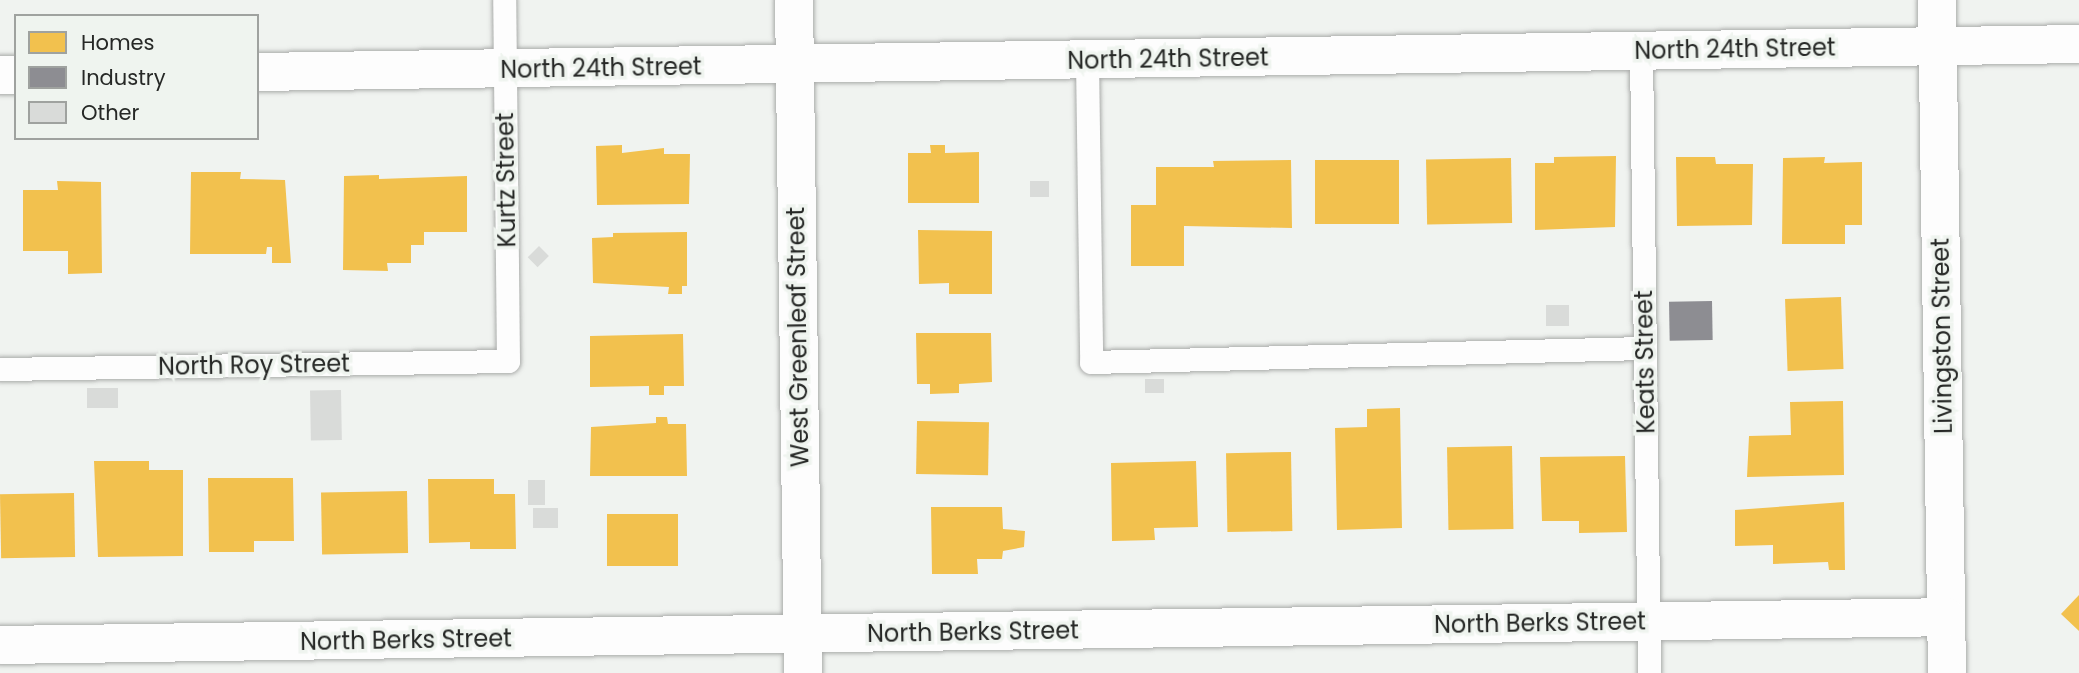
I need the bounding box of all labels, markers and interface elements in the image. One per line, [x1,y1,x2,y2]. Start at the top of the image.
legend [14,14,259,140]
text: Homes [81,28,155,57]
street label: North 24th Street [1634,33,1836,65]
street label: North 24th Street [1067,43,1269,75]
street label: North 24th Street [500,52,702,84]
text: Industry [81,63,166,92]
text: Other [81,98,139,127]
street label: Kurtz Street [490,112,522,248]
street label: West Greenleaf Street [781,207,815,467]
street label: Livingston Street [1926,238,1958,434]
street label: Keats Street [1629,290,1661,434]
street label: North Roy Street [158,349,350,381]
street label: North Berks Street [1434,607,1646,639]
street label: North Berks Street [867,616,1079,648]
street label: North Berks Street [300,624,512,656]

